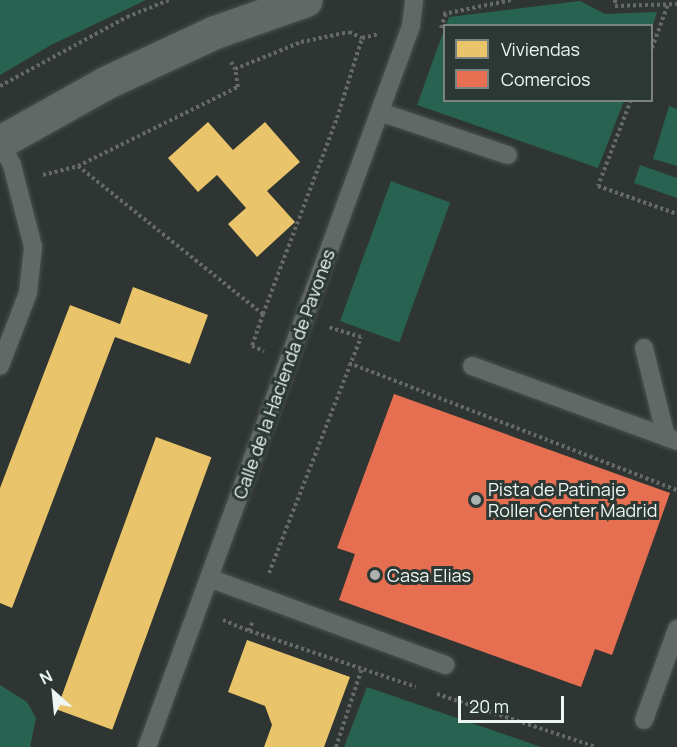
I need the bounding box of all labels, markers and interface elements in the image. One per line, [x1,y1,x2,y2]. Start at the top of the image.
legend [443,24,653,102]
text: Viviendas [501,37,580,61]
text: Comercios [501,67,590,91]
street label: Calle de la Hacienda de Pavones [229,246,339,502]
place label: Pista de Patinaje Roller Center Madrid [488,479,657,522]
marker: Pista de Patinaje Roller Center Madrid [469,493,483,507]
place label: Casa Elias [387,564,471,586]
marker: Casa Elias [368,568,382,582]
north arrow [24,663,84,723]
text: N [36,665,56,689]
scale bar [461,684,568,722]
text: 20 m [469,694,509,718]

